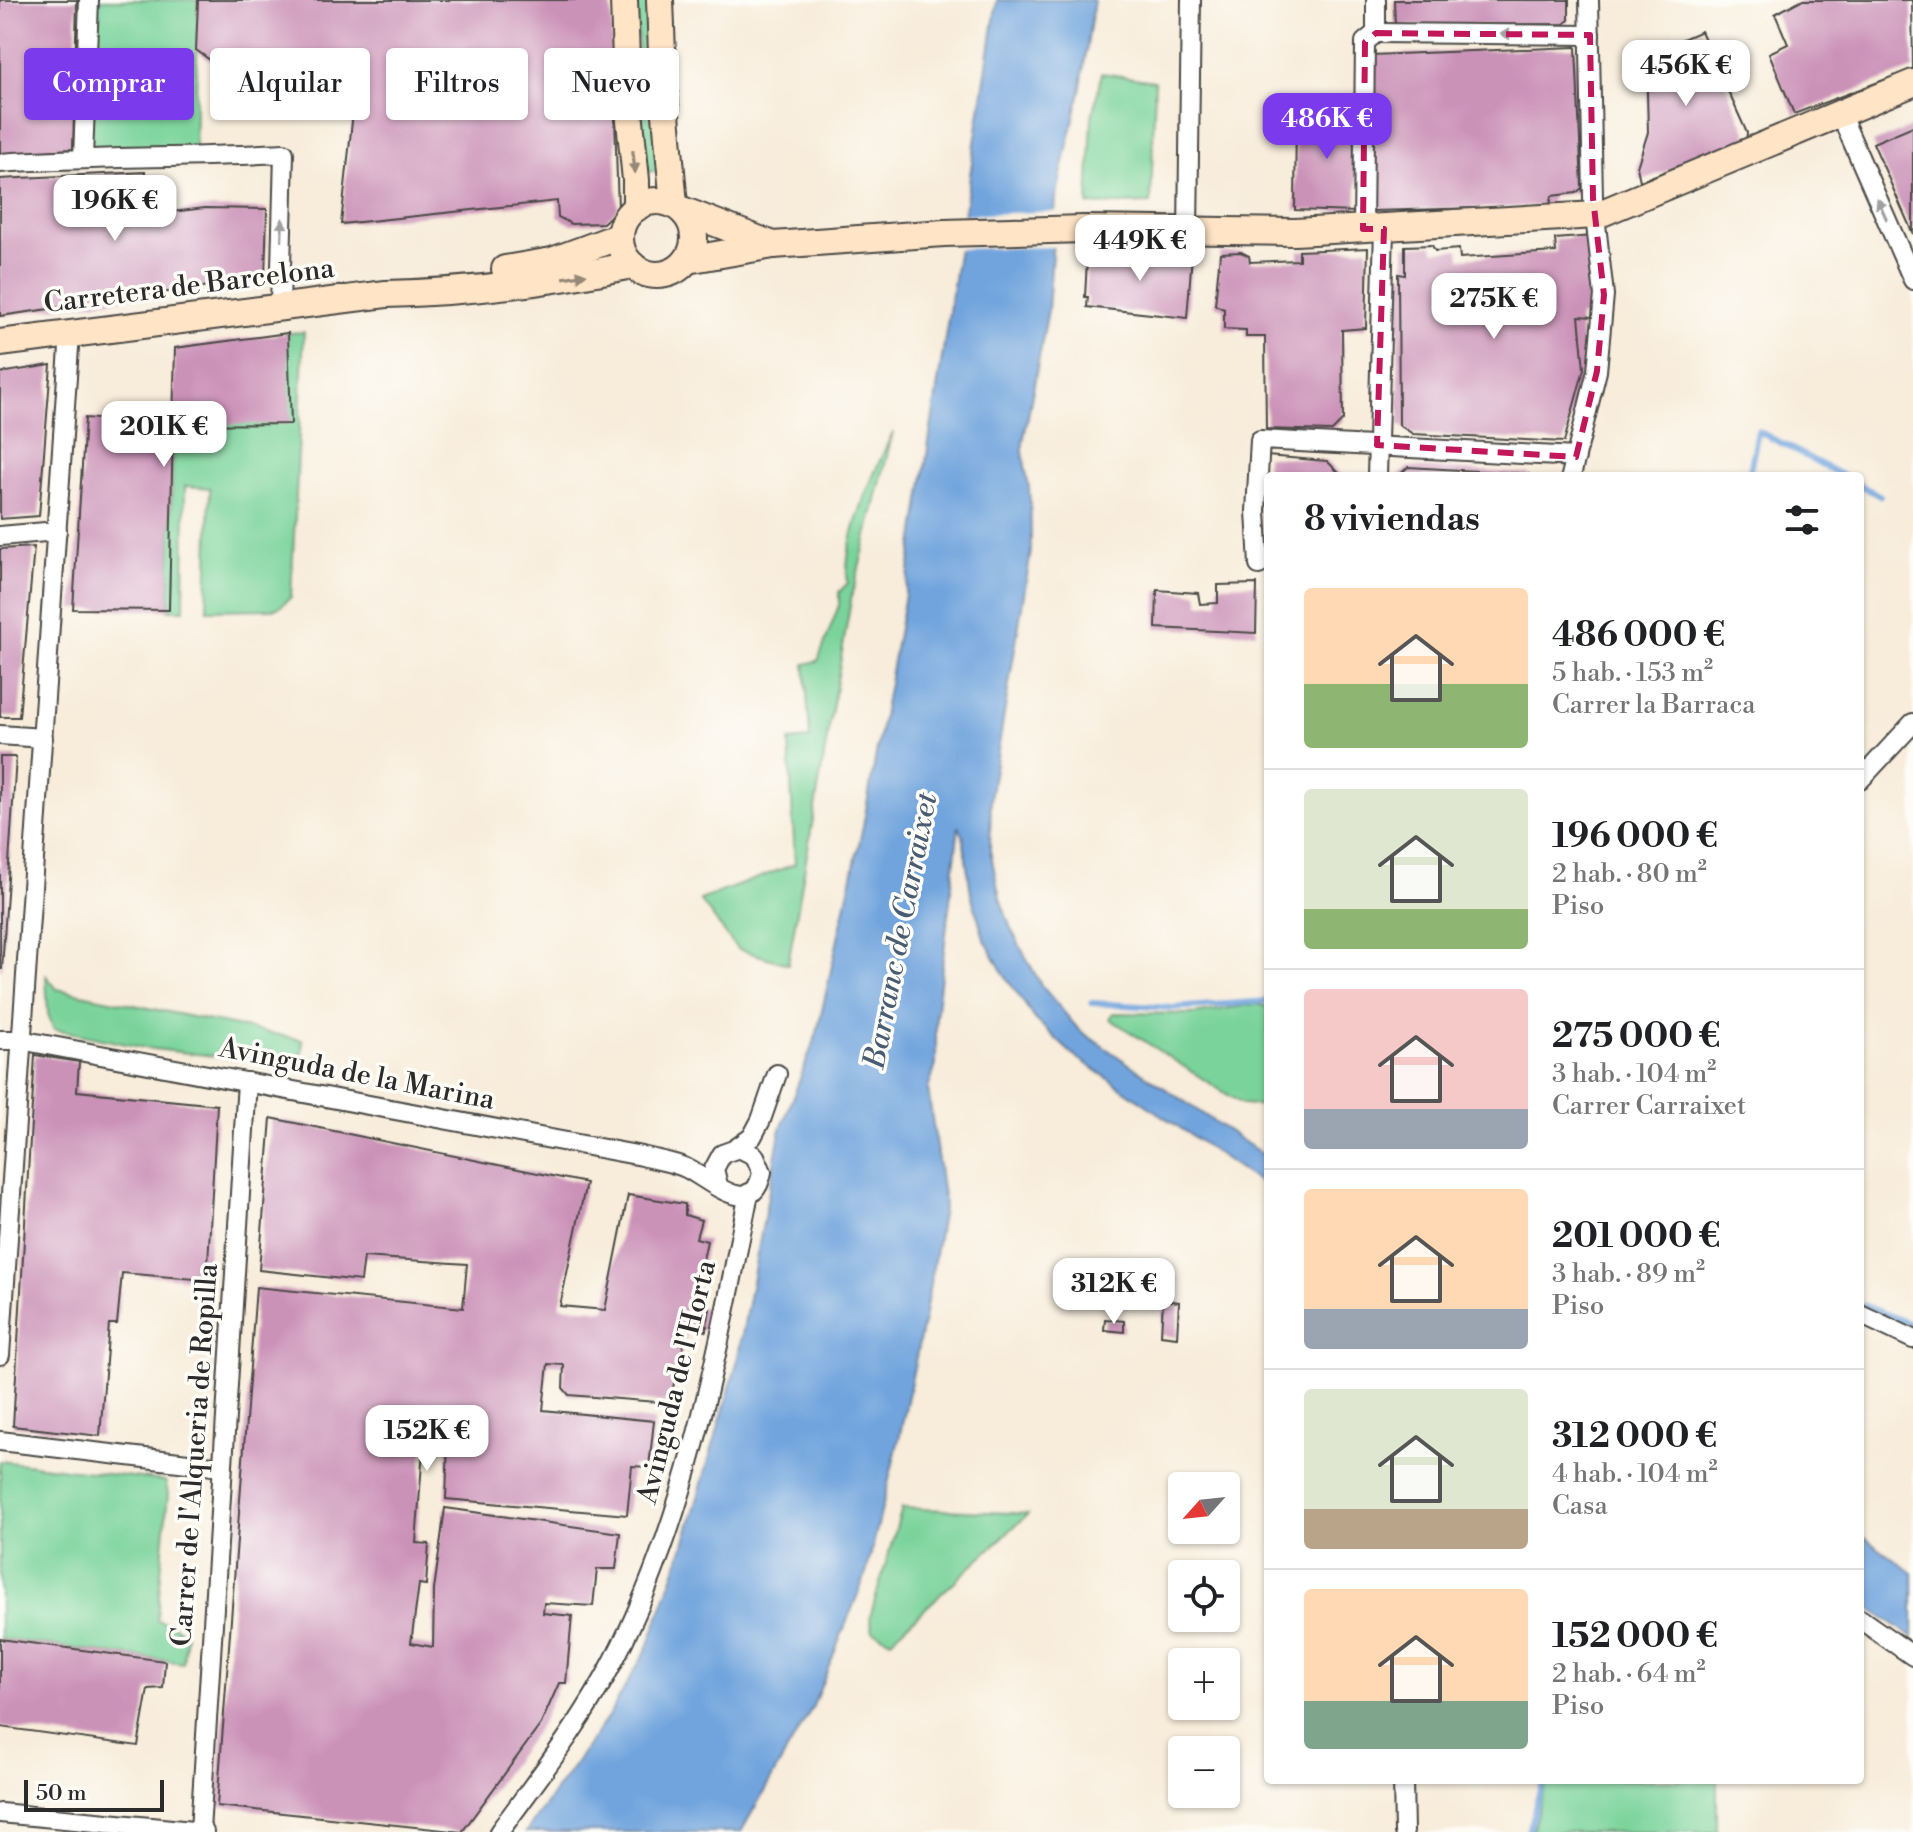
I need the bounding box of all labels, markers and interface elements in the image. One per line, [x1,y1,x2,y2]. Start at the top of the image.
one-way arrow [1499,28,1524,40]
pin: 456K € [1621,40,1751,108]
chip: Comprar [24,48,194,120]
chip: Alquilar [210,48,370,120]
chip: Filtros [386,48,528,120]
chip: Nuevo [544,48,679,120]
text: 456K € [1640,50,1732,82]
pin: 486K € [1262,93,1392,161]
text: 486K € [1281,103,1373,135]
one-way arrow [627,150,640,175]
pin: 196K € [50,175,180,243]
text: 196K € [72,185,159,217]
one-way arrow [1875,197,1888,221]
pin: 449K € [1075,215,1205,283]
one-way arrow [276,217,289,242]
text: 449K € [1093,225,1187,257]
street label: Carretera de Barcelona [42,251,337,321]
one-way arrow [563,269,588,282]
pin: 275K € [1429,273,1559,341]
text: 275K € [1449,283,1539,315]
pin: 201K € [99,401,229,469]
text: 201K € [120,411,208,443]
icon: filters [1780,498,1824,542]
text: 8 viviendas [1304,499,1480,541]
text: 486 000 € [1552,615,1725,657]
icon: home [1368,620,1464,716]
text: 5 hab. · 153 m² [1552,657,1713,689]
text: Carrer la Barraca [1552,689,1755,721]
water label: Barranc de Carraixet [855,789,947,1073]
text: 196 000 € [1552,816,1718,858]
icon: home [1368,821,1464,917]
text: 2 hab. · 80 m² [1552,858,1707,890]
text: Piso [1552,890,1604,922]
text: 275 000 € [1552,1016,1720,1058]
icon: home [1368,1021,1464,1117]
street label: Avinguda de la Marina [215,1030,498,1118]
text: 3 hab. · 104 m² [1552,1058,1716,1090]
text: Carrer Carraixet [1552,1090,1746,1122]
text: 201 000 € [1552,1216,1720,1258]
icon: home [1368,1221,1464,1317]
street label: Avinguda de l'Horta [630,1256,724,1508]
pin: 312K € [1049,1258,1179,1326]
text: 3 hab. · 89 m² [1552,1258,1705,1290]
street label: Carrer de l'Alqueria de Ropilla [164,1261,226,1648]
text: 312K € [1071,1268,1157,1300]
text: Piso [1552,1290,1604,1322]
pin: 152K € [362,1405,492,1473]
text: 152K € [383,1415,471,1447]
text: 312 000 € [1552,1416,1717,1458]
icon: home [1368,1421,1464,1517]
text: 4 hab. · 104 m² [1552,1458,1718,1490]
north arrow [1168,1472,1240,1544]
map controls [1168,1472,1240,1808]
text: Casa [1552,1490,1608,1522]
button: locate [1168,1560,1240,1632]
text: 152 000 € [1552,1616,1718,1658]
icon: home [1368,1621,1464,1717]
button: + [1168,1648,1240,1720]
text: 2 hab. · 64 m² [1552,1658,1706,1690]
text: Piso [1552,1690,1604,1722]
button: − [1168,1736,1240,1808]
scale bar [24,1776,164,1812]
text: 50 m [36,1780,87,1807]

